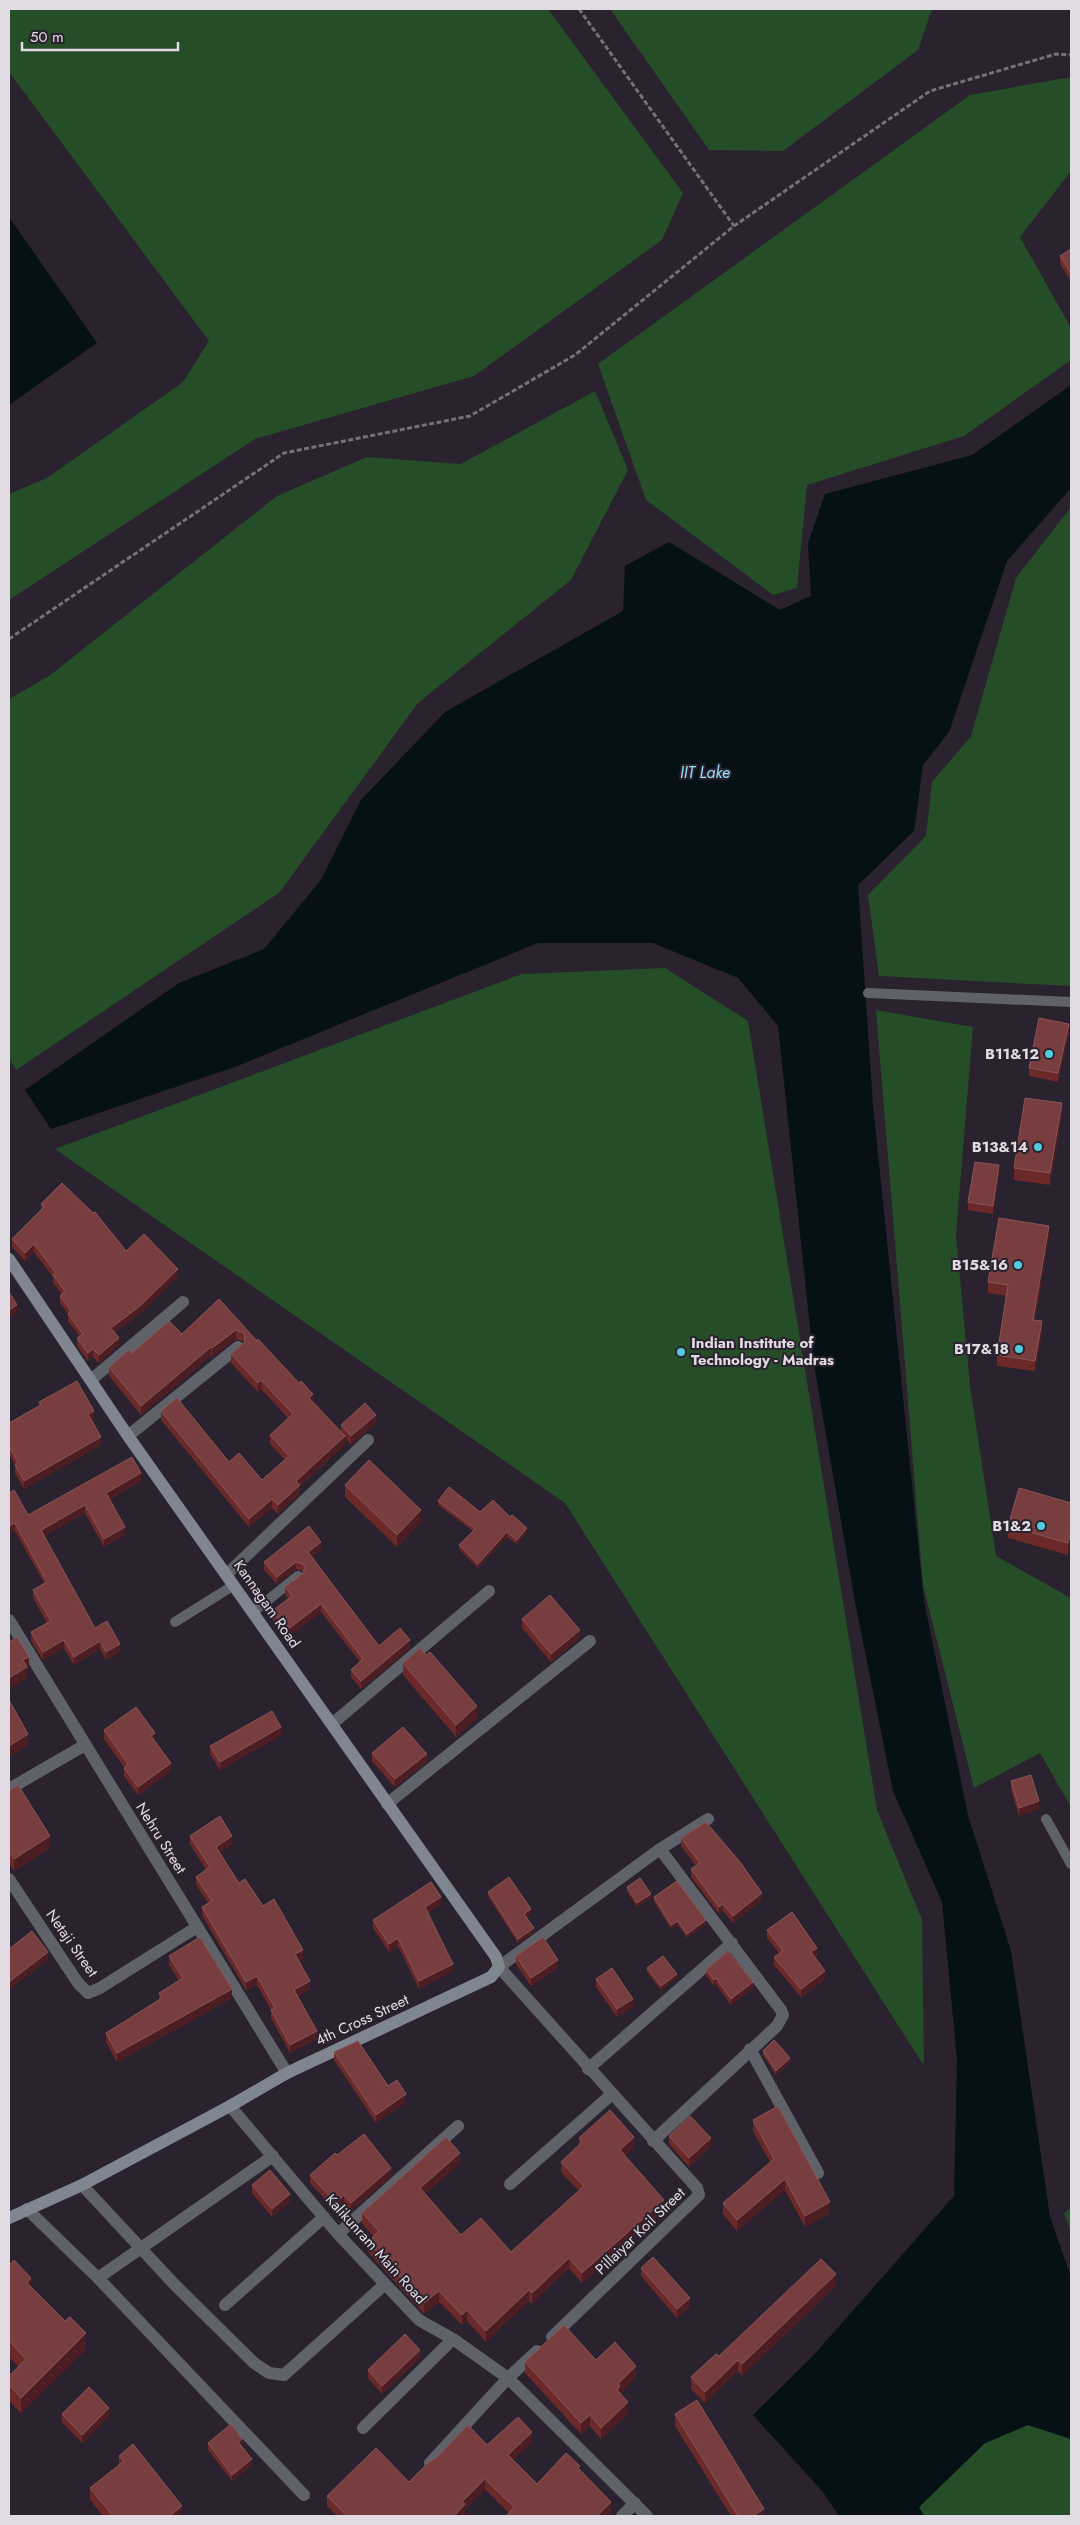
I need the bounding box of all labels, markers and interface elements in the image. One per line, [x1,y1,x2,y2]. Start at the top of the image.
scale bar [22,20,179,52]
text: 50 m [30,26,64,48]
water label: IIT Lake [680,761,730,784]
place label: B11&12 [985,1043,1039,1065]
marker: B11&12 [1043,1048,1055,1060]
place label: B13&14 [972,1136,1028,1158]
marker: B13&14 [1032,1141,1044,1153]
place label: B15&16 [952,1254,1008,1276]
marker: B15&16 [1012,1259,1024,1271]
place label: Indian Institute of Technology - Madras [691,1332,834,1371]
place label: B17&18 [954,1338,1009,1360]
marker: B17&18 [1013,1343,1025,1355]
marker: Indian Institute of Technology - Madras [675,1346,687,1358]
place label: B1&2 [992,1515,1031,1537]
marker: B1&2 [1035,1520,1047,1532]
street label: Kannagam Road [228,1556,306,1652]
street label: Nehru Street [130,1798,192,1878]
street label: Netaji Street [41,1905,104,1982]
street label: 4th Cross Street [312,1989,413,2051]
street label: Pillaiyar Koil Street [590,2182,690,2280]
street label: Kalikunram Main Road [320,2189,432,2309]

